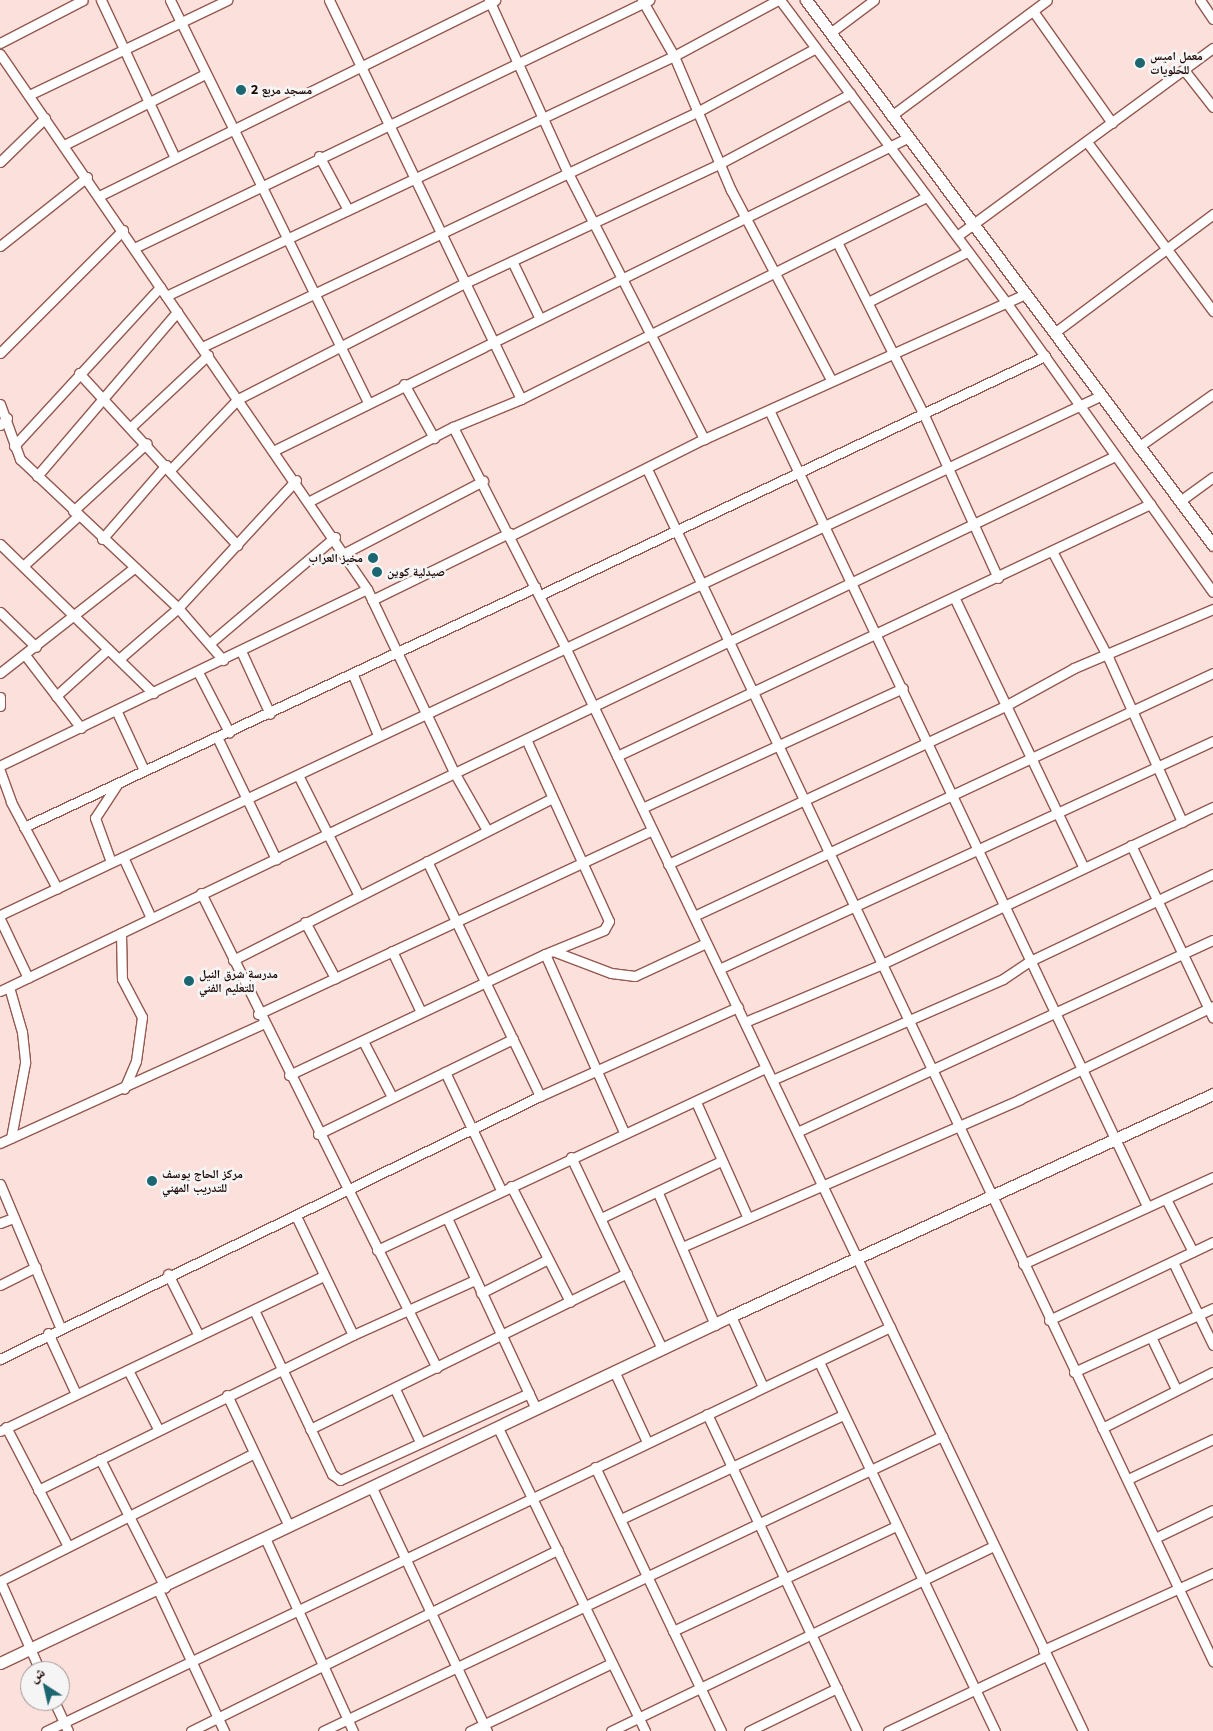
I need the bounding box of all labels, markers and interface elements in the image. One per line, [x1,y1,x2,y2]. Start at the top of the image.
place label: معمل اميس للحلويات [1150,49,1203,77]
marker: معمل اميس للحلويات [1134,57,1146,69]
place label: مسجد مربع 2 [251,83,312,97]
marker: مسجد مربع 2 [235,84,247,96]
place label: مخبز العراب [309,551,363,565]
marker: مخبز العراب [367,552,379,564]
place label: صيدلية كوين [387,565,445,579]
marker: صيدلية كوين [371,566,383,578]
place label: مدرسة شرق النيل للتعليم الفني [199,967,278,995]
marker: مدرسة شرق النيل للتعليم الفني [183,975,195,987]
place label: مركز الحاج يوسف للتدريب المهني [162,1167,243,1195]
marker: مركز الحاج يوسف للتدريب المهني [146,1175,158,1187]
north arrow [20,1661,70,1711]
text: ش [26,1663,48,1686]

